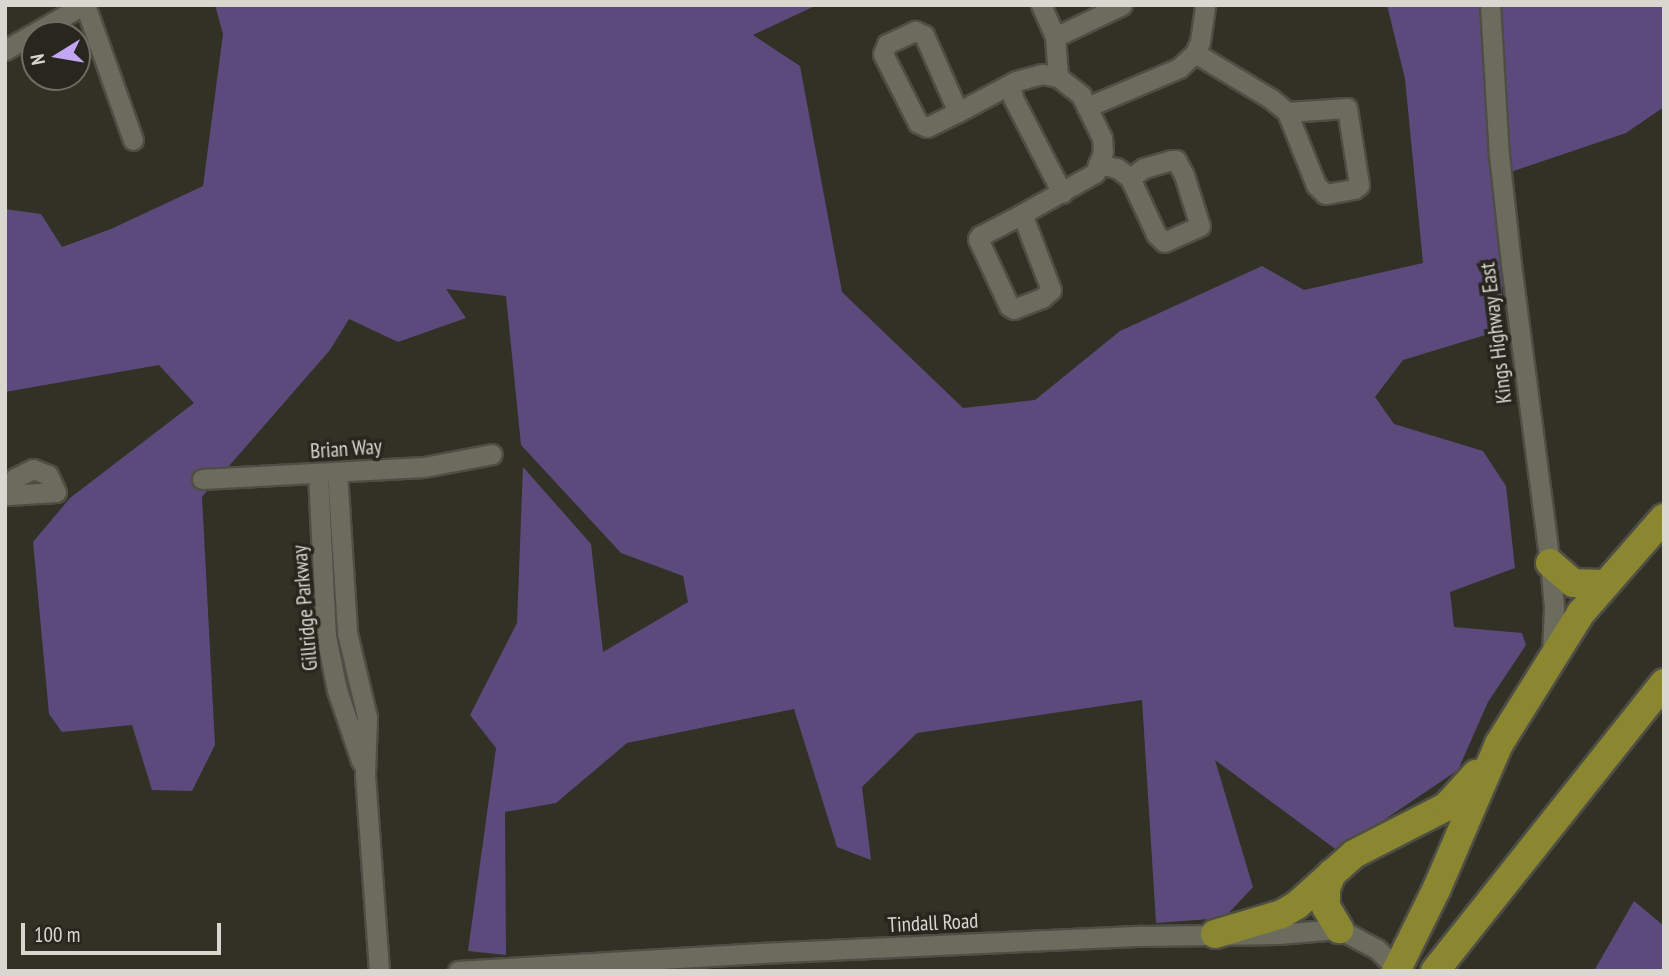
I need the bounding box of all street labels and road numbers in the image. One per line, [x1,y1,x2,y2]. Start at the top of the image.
street label: Kings Highway East [1475,261,1517,405]
street label: Brian Way [309,434,383,464]
street label: Gillridge Parkway [287,544,323,672]
street label: Tindall Road [887,908,979,938]

